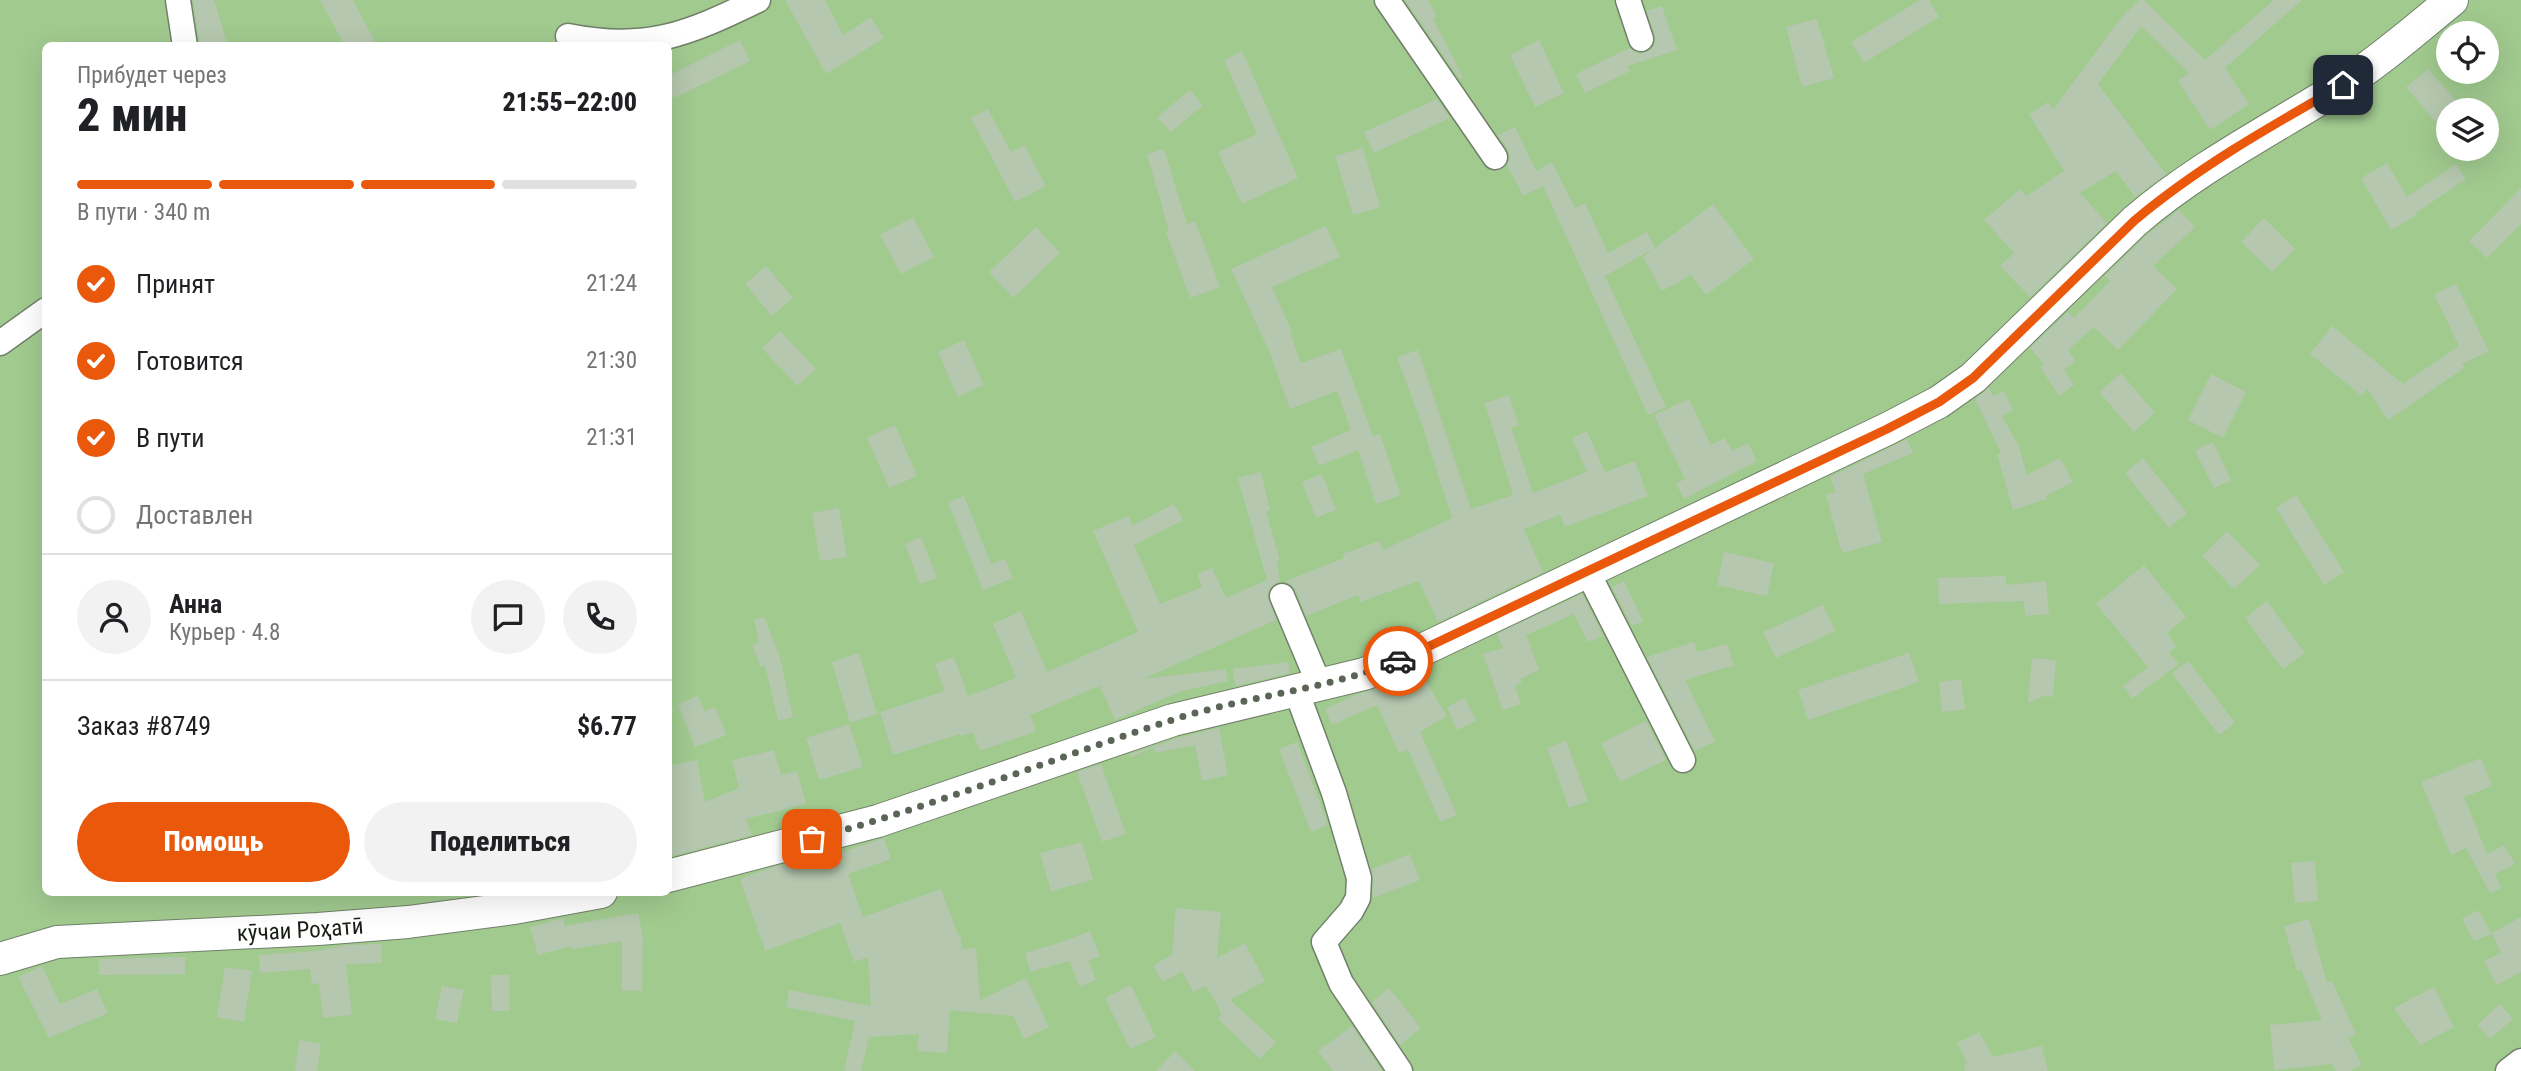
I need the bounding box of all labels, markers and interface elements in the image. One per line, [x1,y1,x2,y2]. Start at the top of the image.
map controls [2436,21,2499,161]
button: locate [2436,21,2499,84]
pin [2313,55,2373,115]
text: Прибудет через [77,62,227,89]
icon: home [2324,66,2362,104]
text: 21:55–22:00 [503,87,637,117]
text: 2 мин [77,88,187,142]
button: layers [2436,98,2499,161]
text: В пути · 340 m [77,199,210,226]
icon: check [77,265,115,303]
text: Принят [136,269,215,299]
text: 21:24 [586,270,637,297]
icon: check [77,342,115,380]
text: Готовится [136,346,244,376]
text: 21:30 [586,347,637,374]
icon: check [77,419,115,457]
text: В пути [136,423,205,453]
text: 21:31 [586,424,637,451]
text: Доставлен [136,500,253,530]
button: person [77,580,151,654]
button: chat [471,580,545,654]
button: phone [563,580,637,654]
text: Анна [169,589,222,619]
text: Курьер · 4.8 [169,619,280,646]
courier [1363,626,1433,696]
icon: car [1379,642,1417,680]
text: Заказ #8749 [77,711,211,741]
text: $6.77 [577,711,637,741]
button: Помощь [77,802,350,882]
button: Поделиться [364,802,637,882]
pin [782,809,842,869]
icon: bag [793,820,831,858]
street label: кӯчаи Роҳатӣ [236,912,364,947]

